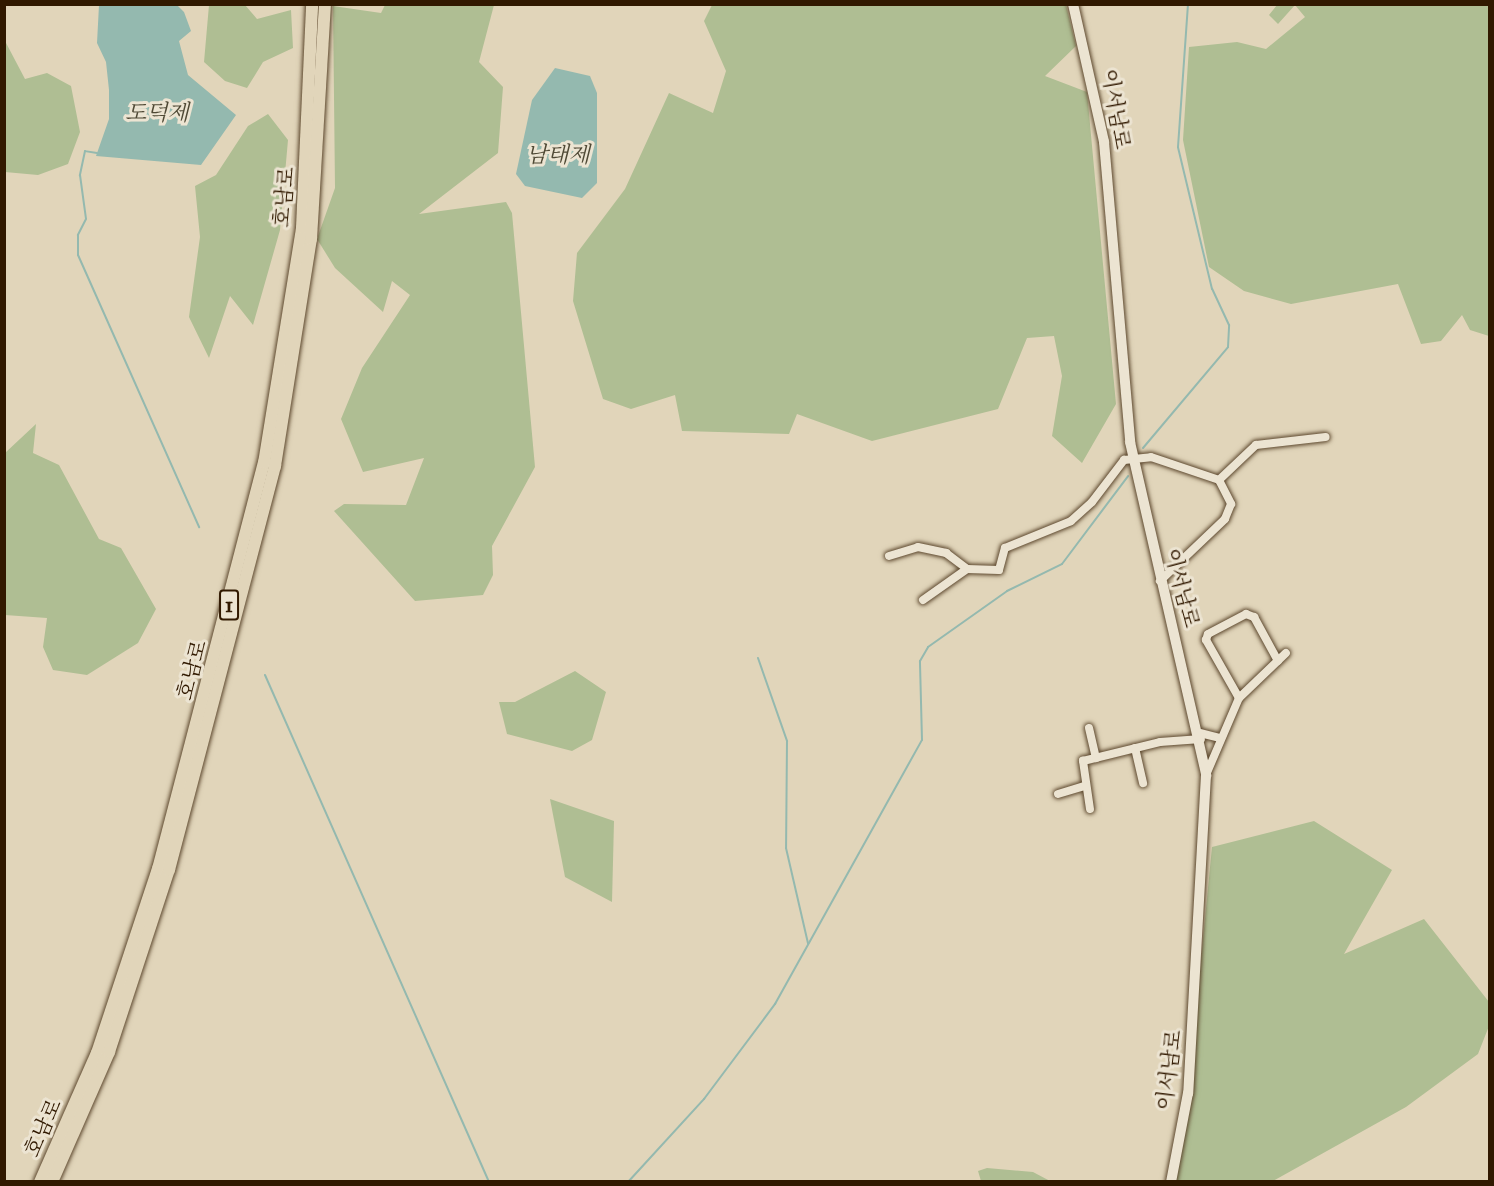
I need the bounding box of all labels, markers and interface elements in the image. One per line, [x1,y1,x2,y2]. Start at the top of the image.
street label: 이서남로 [1097,67,1135,151]
water label: 도덕제 [125,100,189,126]
water label: 남태제 [526,142,590,168]
street label: 호남로 [269,166,299,228]
street label: 이서남로 [1159,546,1205,630]
road number: 1 [218,588,240,622]
street label: 호남로 [172,637,212,703]
street label: 이서남로 [1152,1028,1186,1112]
street label: 호남로 [19,1095,67,1161]

